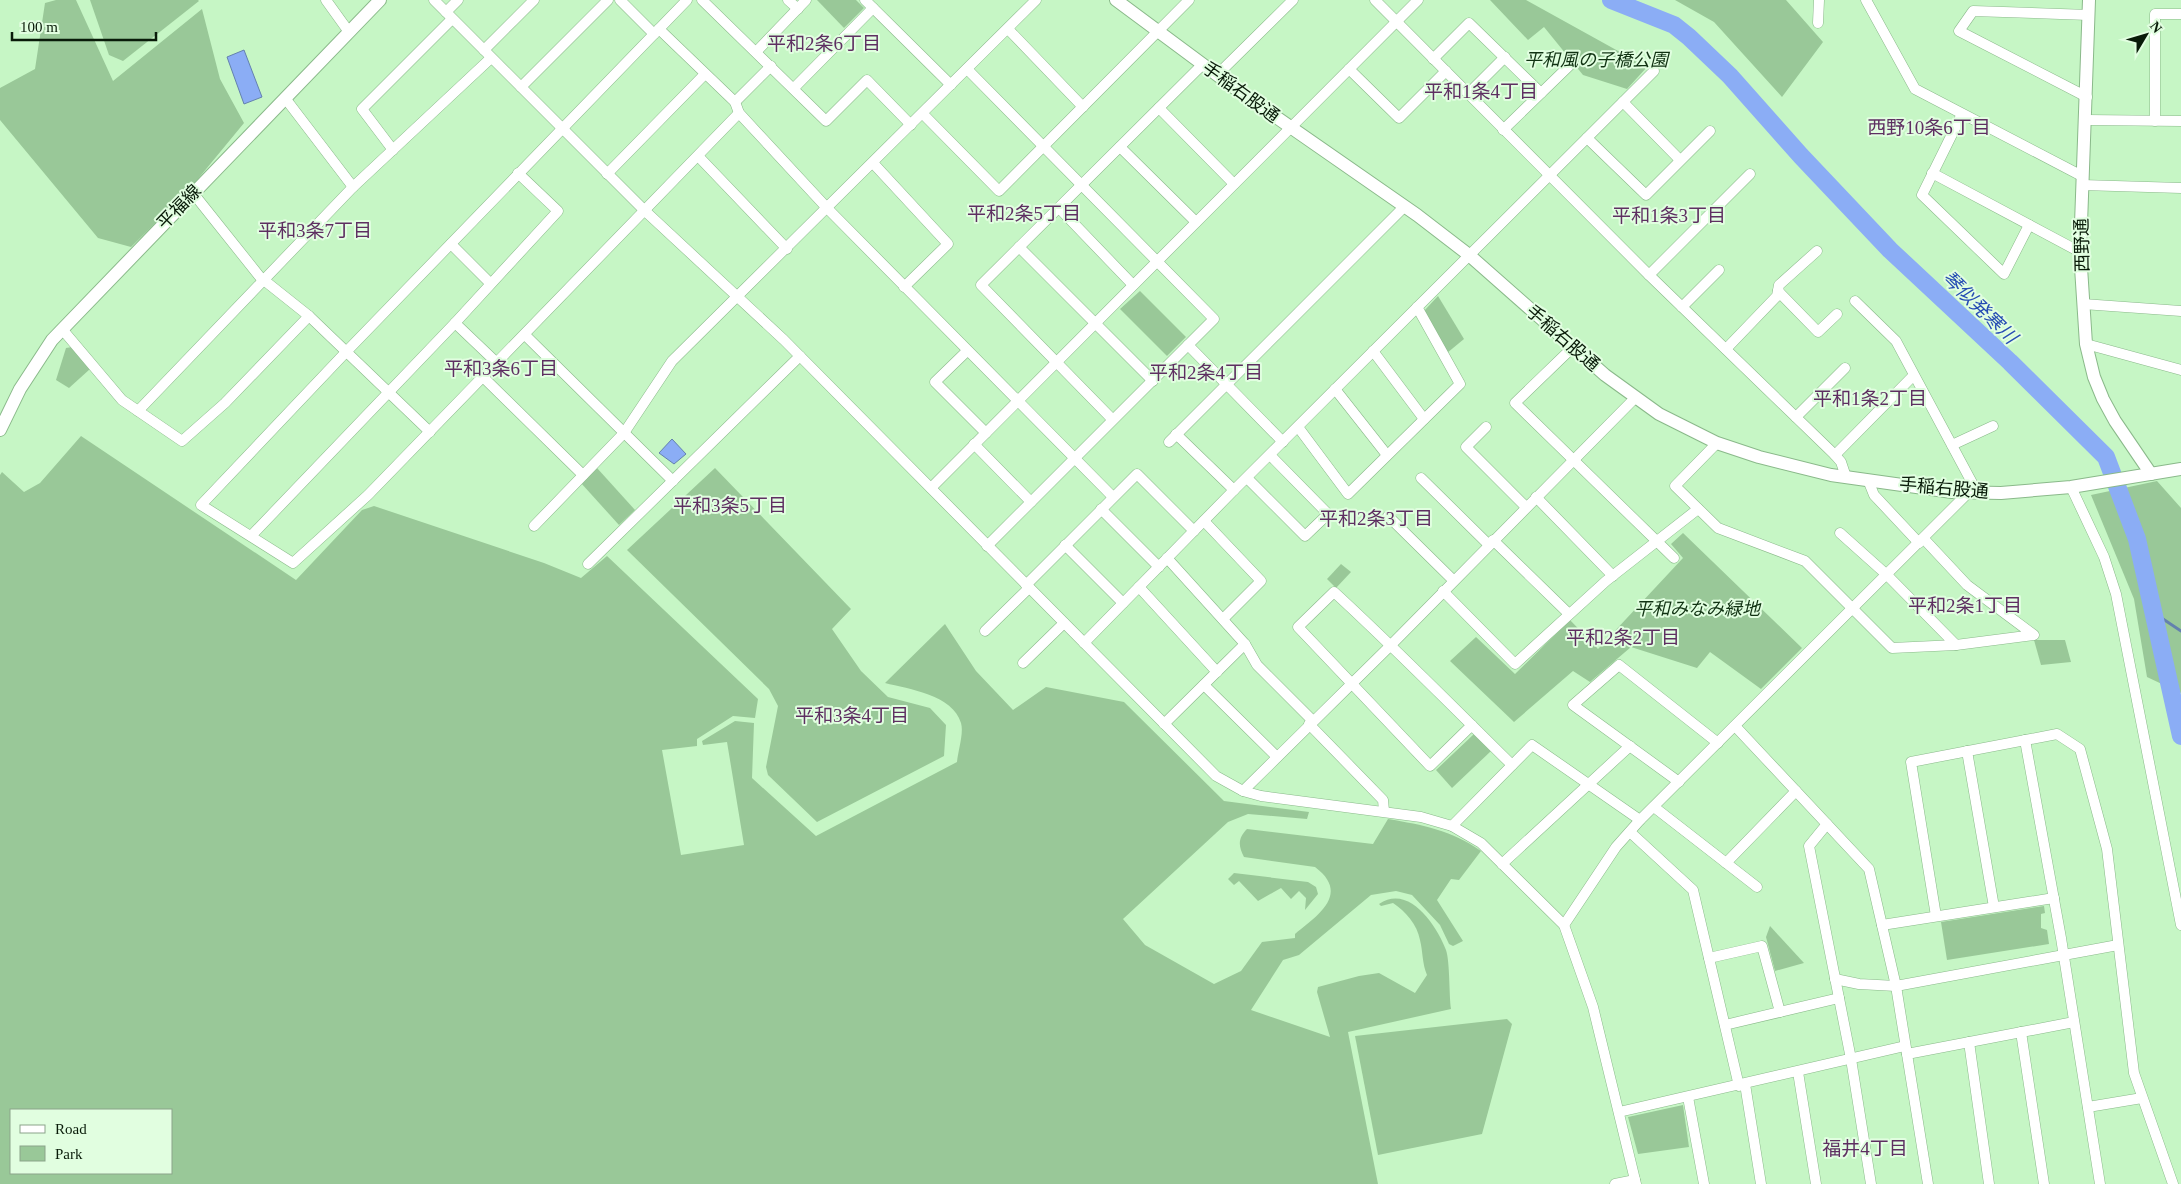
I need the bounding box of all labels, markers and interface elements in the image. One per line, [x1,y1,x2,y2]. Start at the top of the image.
scale bar [12,10,156,42]
north arrow [2121,10,2171,60]
text: 100 m [20,19,58,35]
text: N [2147,19,2165,36]
district label: 平和2条6丁目 [767,33,881,54]
park label: 平和風の子橋公園 [1524,50,1671,70]
street label: 手稲右股通 [1199,57,1283,127]
district label: 平和1条4丁目 [1424,81,1538,102]
district label: 西野10条6丁目 [1867,117,1991,138]
street label: 平福線 [153,181,205,233]
district label: 平和2条5丁目 [967,203,1081,224]
district label: 平和1条3丁目 [1612,205,1726,226]
street label: 西野通 [2072,218,2092,272]
district label: 平和3条7丁目 [258,220,372,241]
water label: 琴似発寒川 [1938,267,2023,349]
street label: 手稲右股通 [1522,301,1604,375]
district label: 平和3条6丁目 [444,358,558,379]
district label: 平和2条4丁目 [1149,362,1263,383]
district label: 平和1条2丁目 [1813,388,1927,409]
street label: 手稲右股通 [1898,474,1990,502]
district label: 平和3条5丁目 [673,495,787,516]
district label: 平和2条3丁目 [1319,508,1433,529]
district label: 平和2条1丁目 [1908,595,2022,616]
park label: 平和みなみ緑地 [1634,599,1762,619]
district label: 平和2条2丁目 [1566,627,1680,648]
district label: 平和3条4丁目 [795,705,909,726]
legend [10,1109,172,1174]
text: Road [55,1121,87,1137]
district label: 福井4丁目 [1822,1138,1908,1159]
text: Park [55,1146,83,1162]

